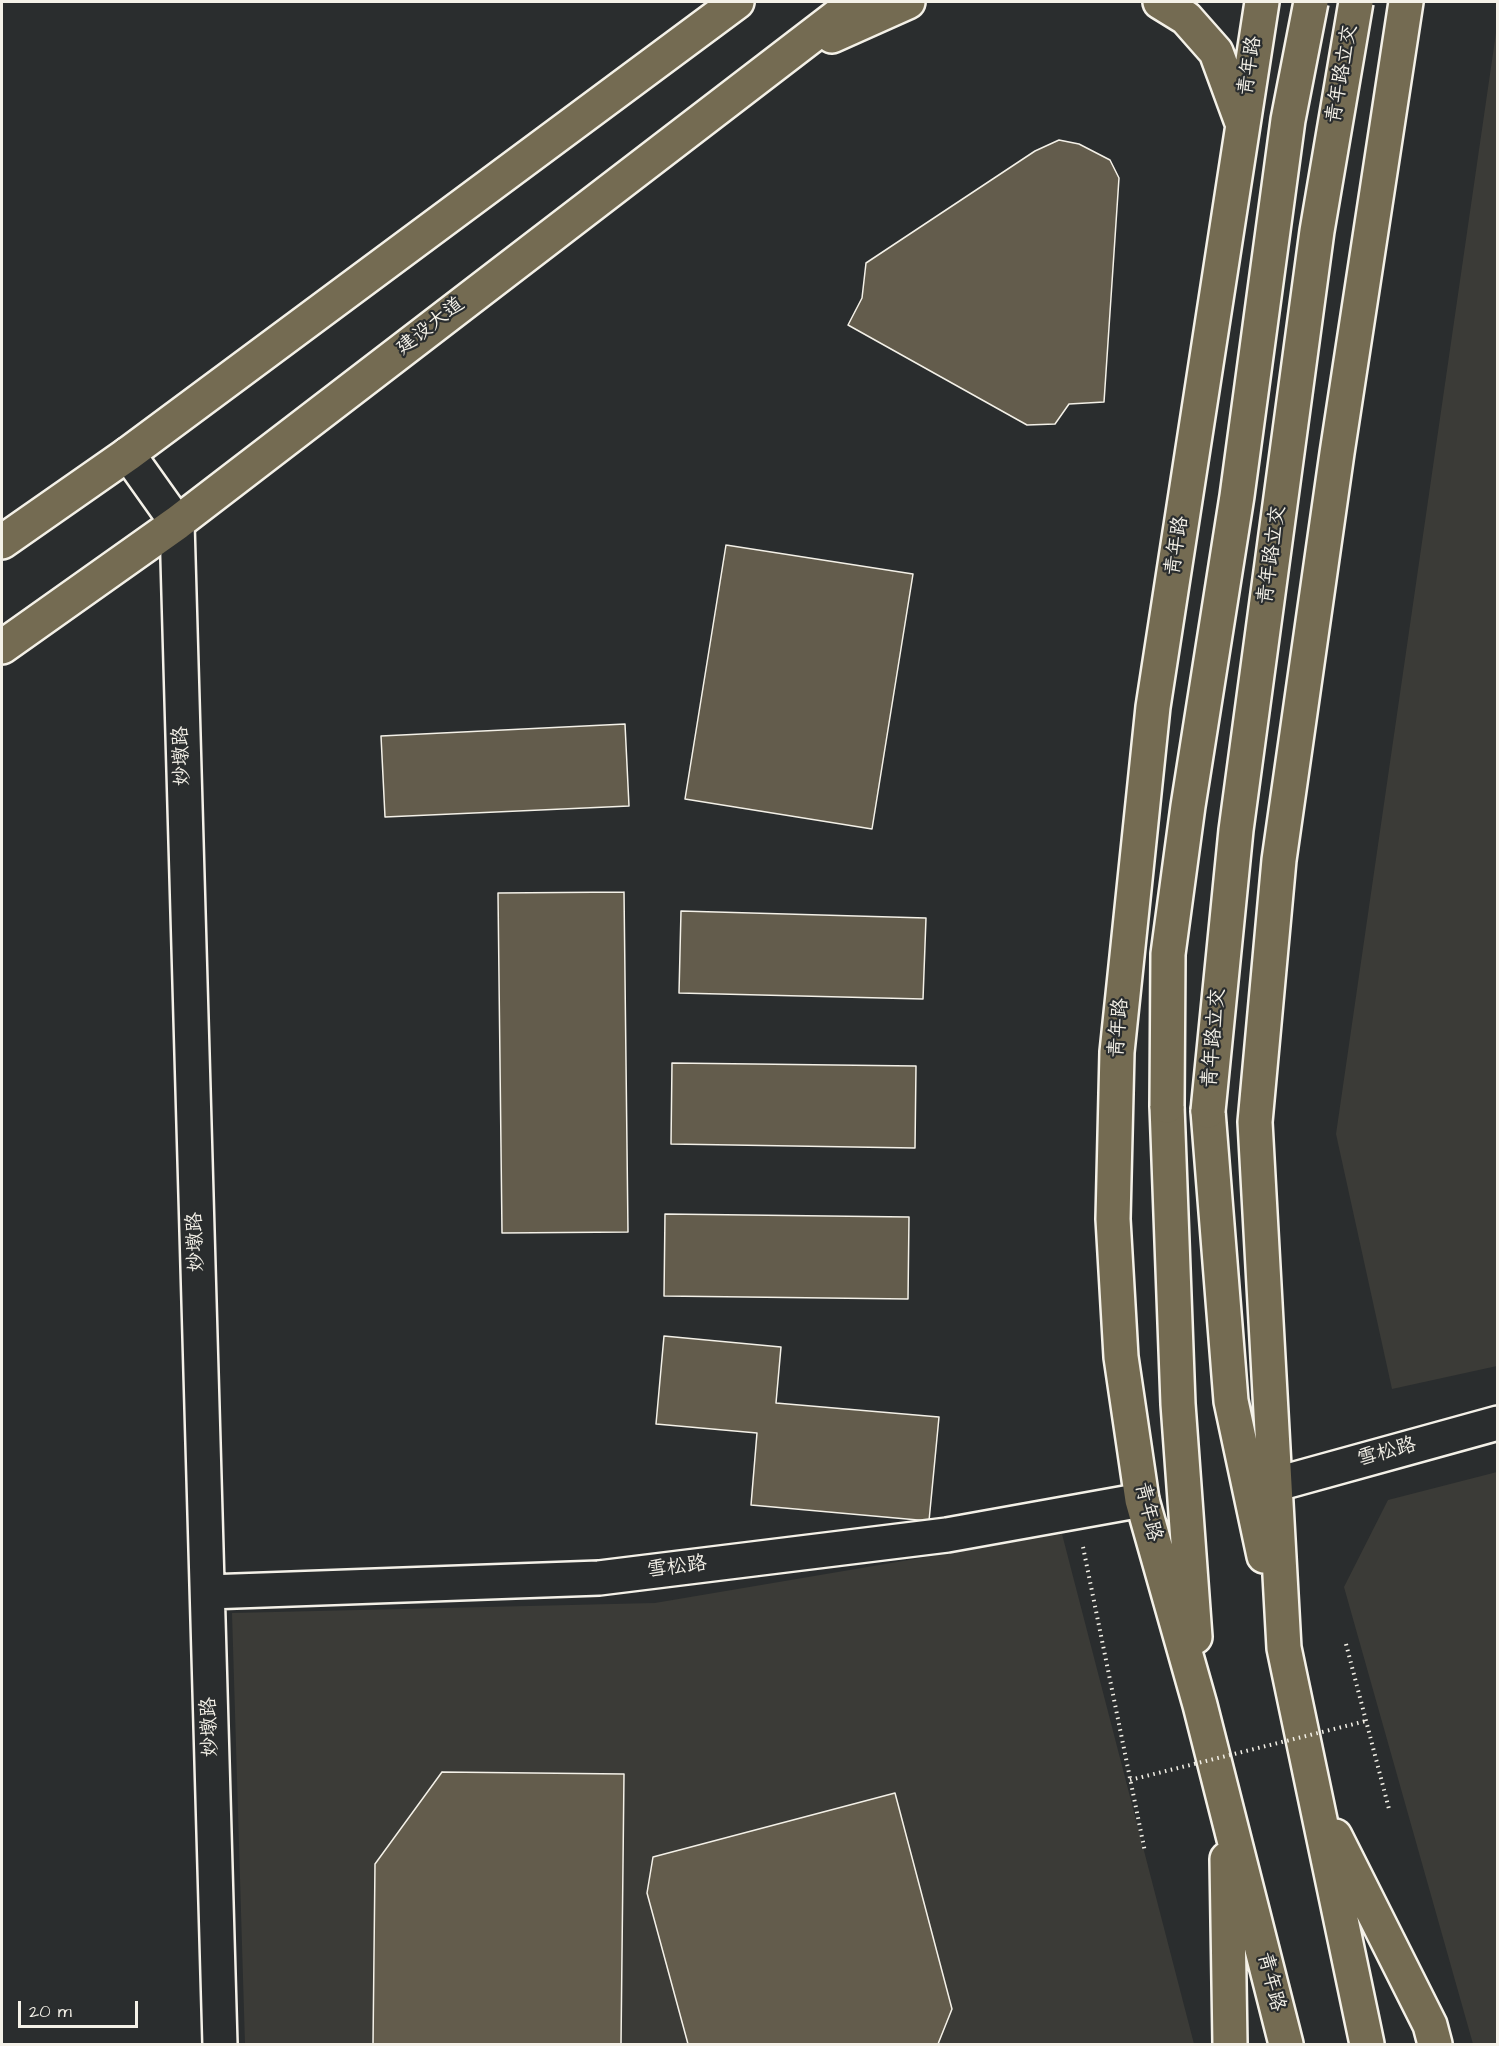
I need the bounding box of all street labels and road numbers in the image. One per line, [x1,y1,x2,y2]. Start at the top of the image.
street label: 青年路立交 [1322,23,1364,125]
street label: 青年路 [1234,34,1268,98]
street label: 建设大道 [392,293,470,361]
street label: 青年路立交 [1254,504,1292,606]
street label: 青年路 [1161,514,1195,578]
street label: 妙墩路 [170,726,196,786]
street label: 青年路立交 [1199,987,1231,1089]
street label: 青年路 [1105,997,1135,1059]
street label: 妙墩路 [184,1212,210,1272]
street label: 雪松路 [1355,1434,1419,1472]
street label: 青年路 [1129,1480,1165,1544]
street label: 雪松路 [646,1552,708,1584]
street label: 妙墩路 [198,1697,224,1757]
street label: 青年路 [1251,1950,1289,2014]

